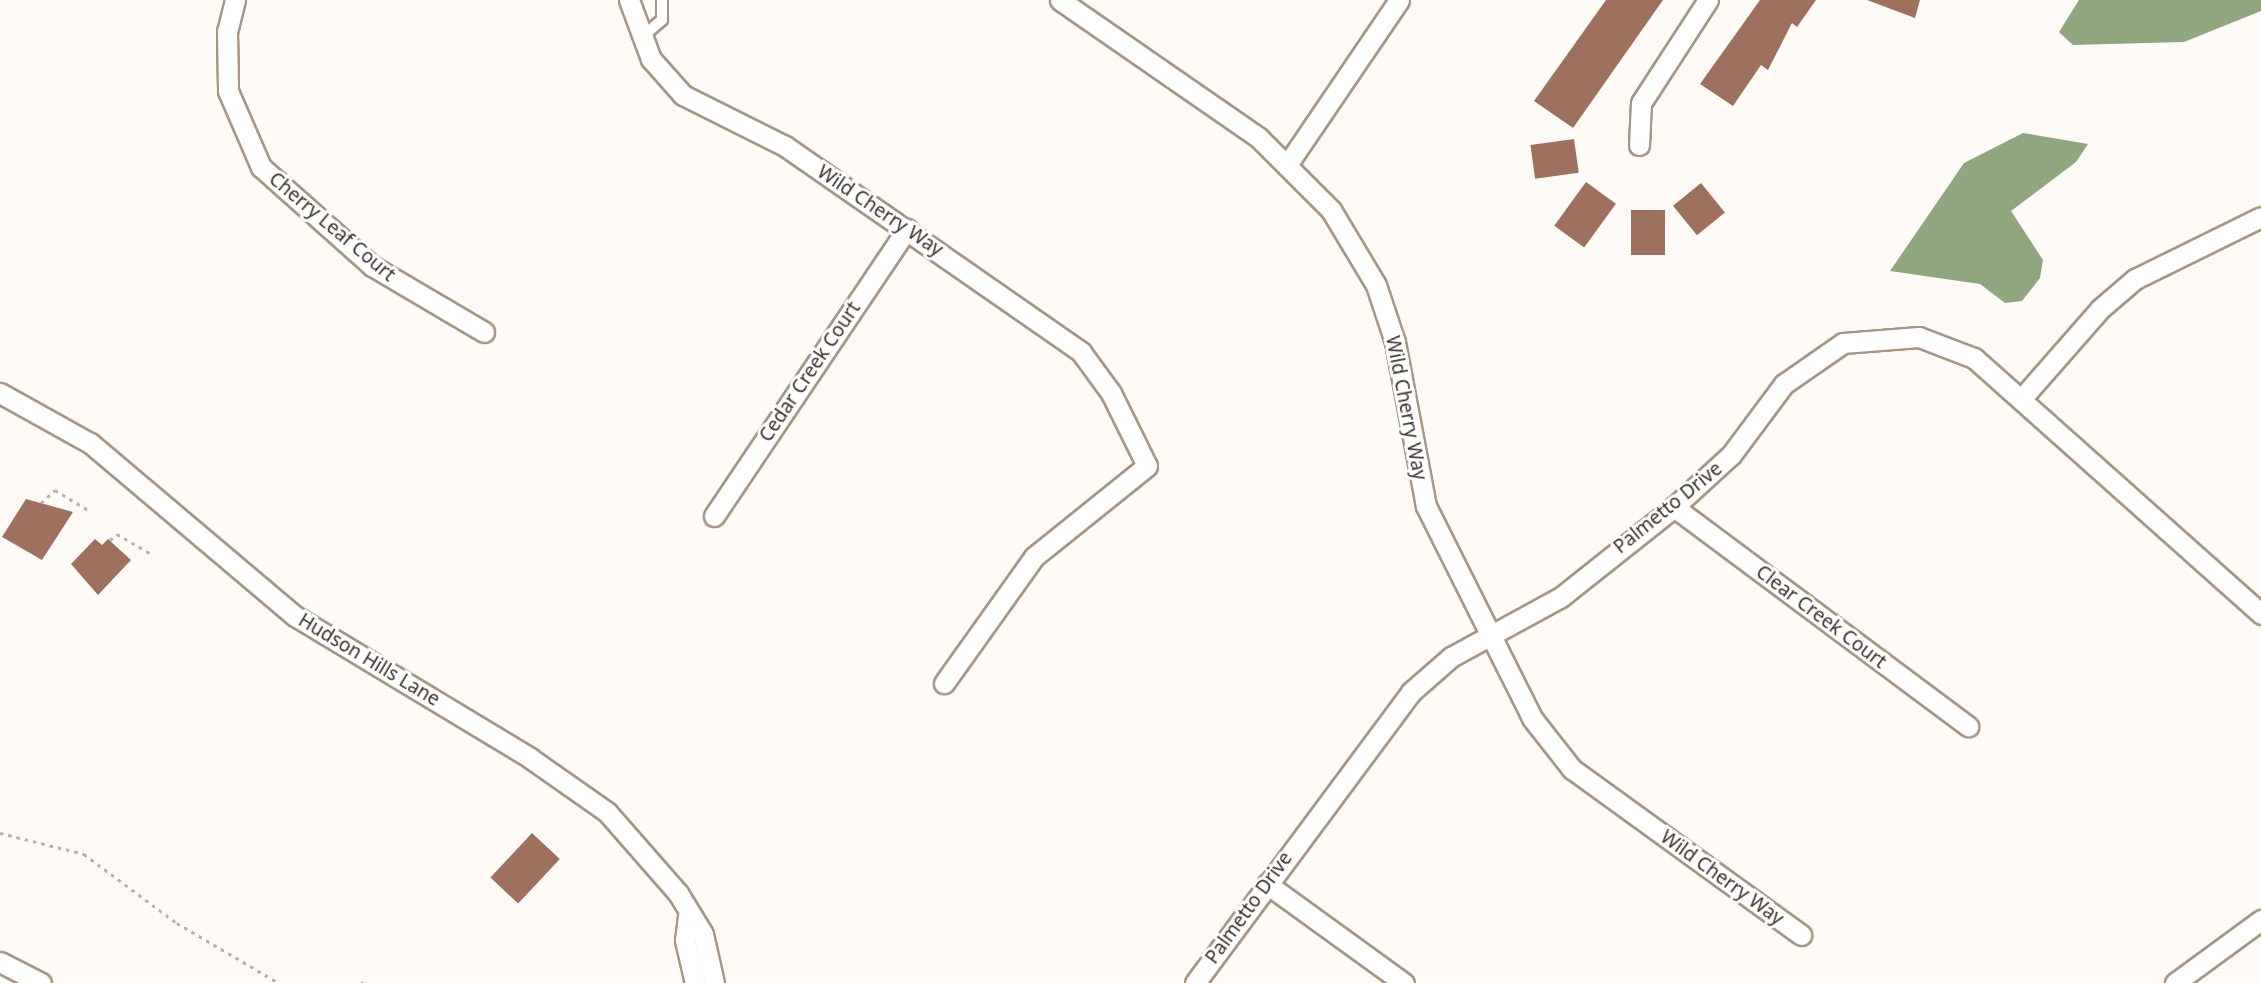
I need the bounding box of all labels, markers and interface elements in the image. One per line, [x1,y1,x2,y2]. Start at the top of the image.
street label: Wild Cherry Way [813,161,947,261]
street label: Cherry Leaf Court [264,168,400,286]
street label: Cedar Creek Court [755,298,865,446]
street label: Wild Cherry Way [1381,334,1431,482]
street label: Palmetto Drive [1609,457,1727,559]
street label: Clear Creek Court [1751,561,1891,673]
street label: Hudson Hills Lane [294,609,444,711]
street label: Wild Cherry Way [1656,826,1788,930]
street label: Palmetto Drive [1201,848,1297,968]

